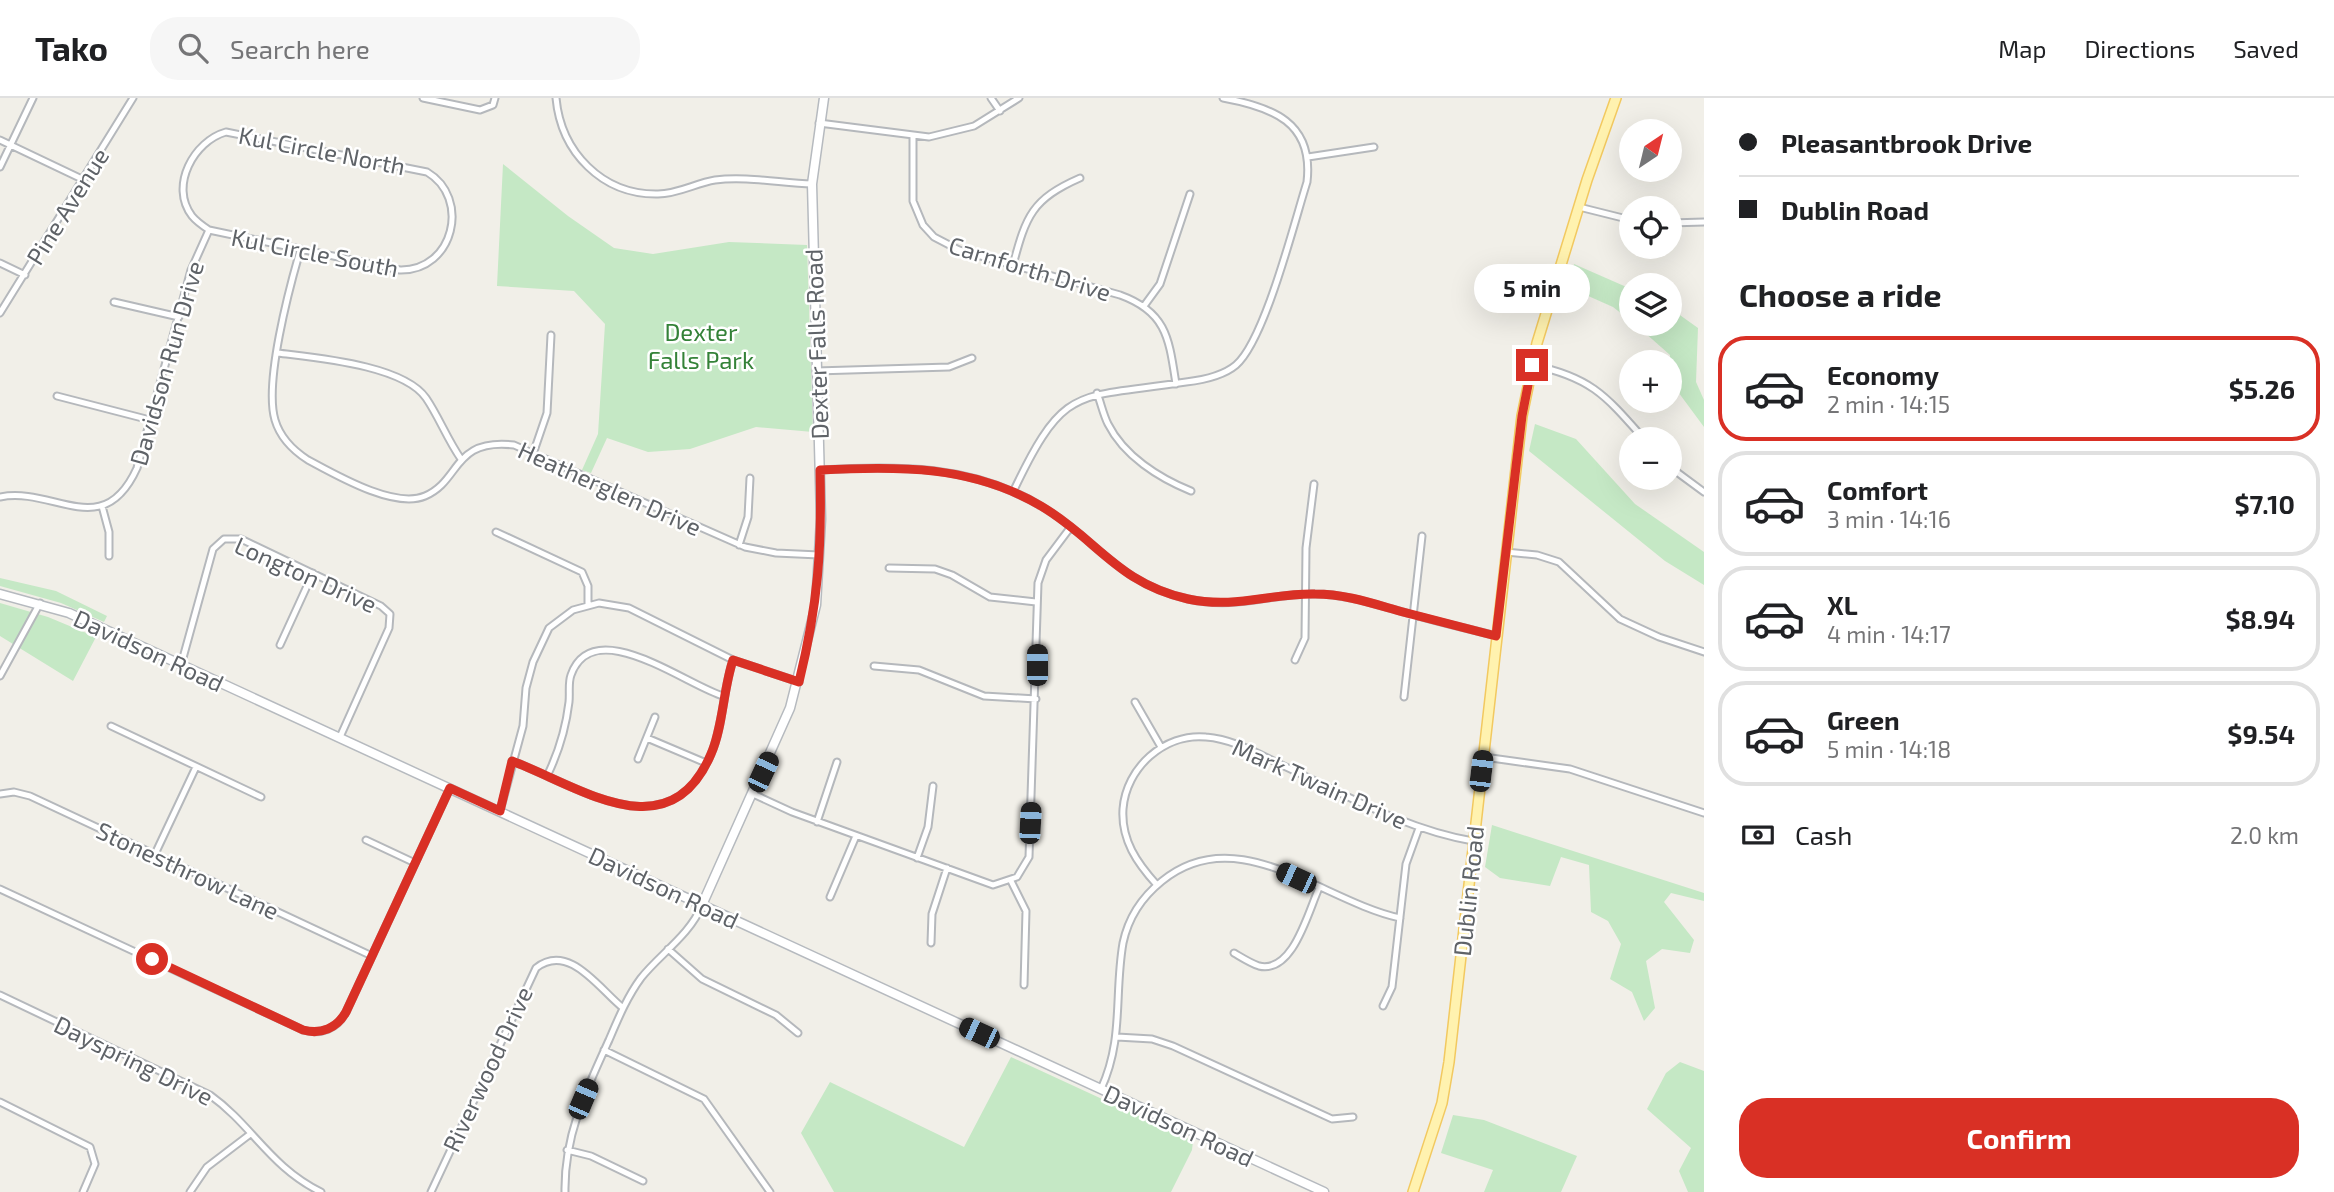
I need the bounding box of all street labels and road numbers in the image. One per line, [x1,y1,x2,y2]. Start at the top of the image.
street label: Kul Circle North [236,120,408,180]
street label: Pine Avenue [20,142,114,270]
street label: Kul Circle South [229,222,401,282]
street label: Carnforth Drive [945,230,1115,306]
street label: Dexter Falls Road [798,248,834,440]
street label: Davidson Run Drive [123,257,209,469]
street label: Heatherglen Drive [514,435,706,541]
street label: Longton Drive [231,530,381,618]
street label: Davidson Road [69,603,229,697]
street label: Mark Twain Drive [1228,732,1412,834]
street label: Stonesthrow Lane [92,815,284,925]
street label: Dublin Road [1447,824,1489,958]
street label: Davidson Road [584,840,744,934]
street label: Riverwood Drive [436,982,538,1156]
street label: Dayspring Drive [50,1009,218,1111]
street label: Davidson Road [1099,1078,1259,1172]

